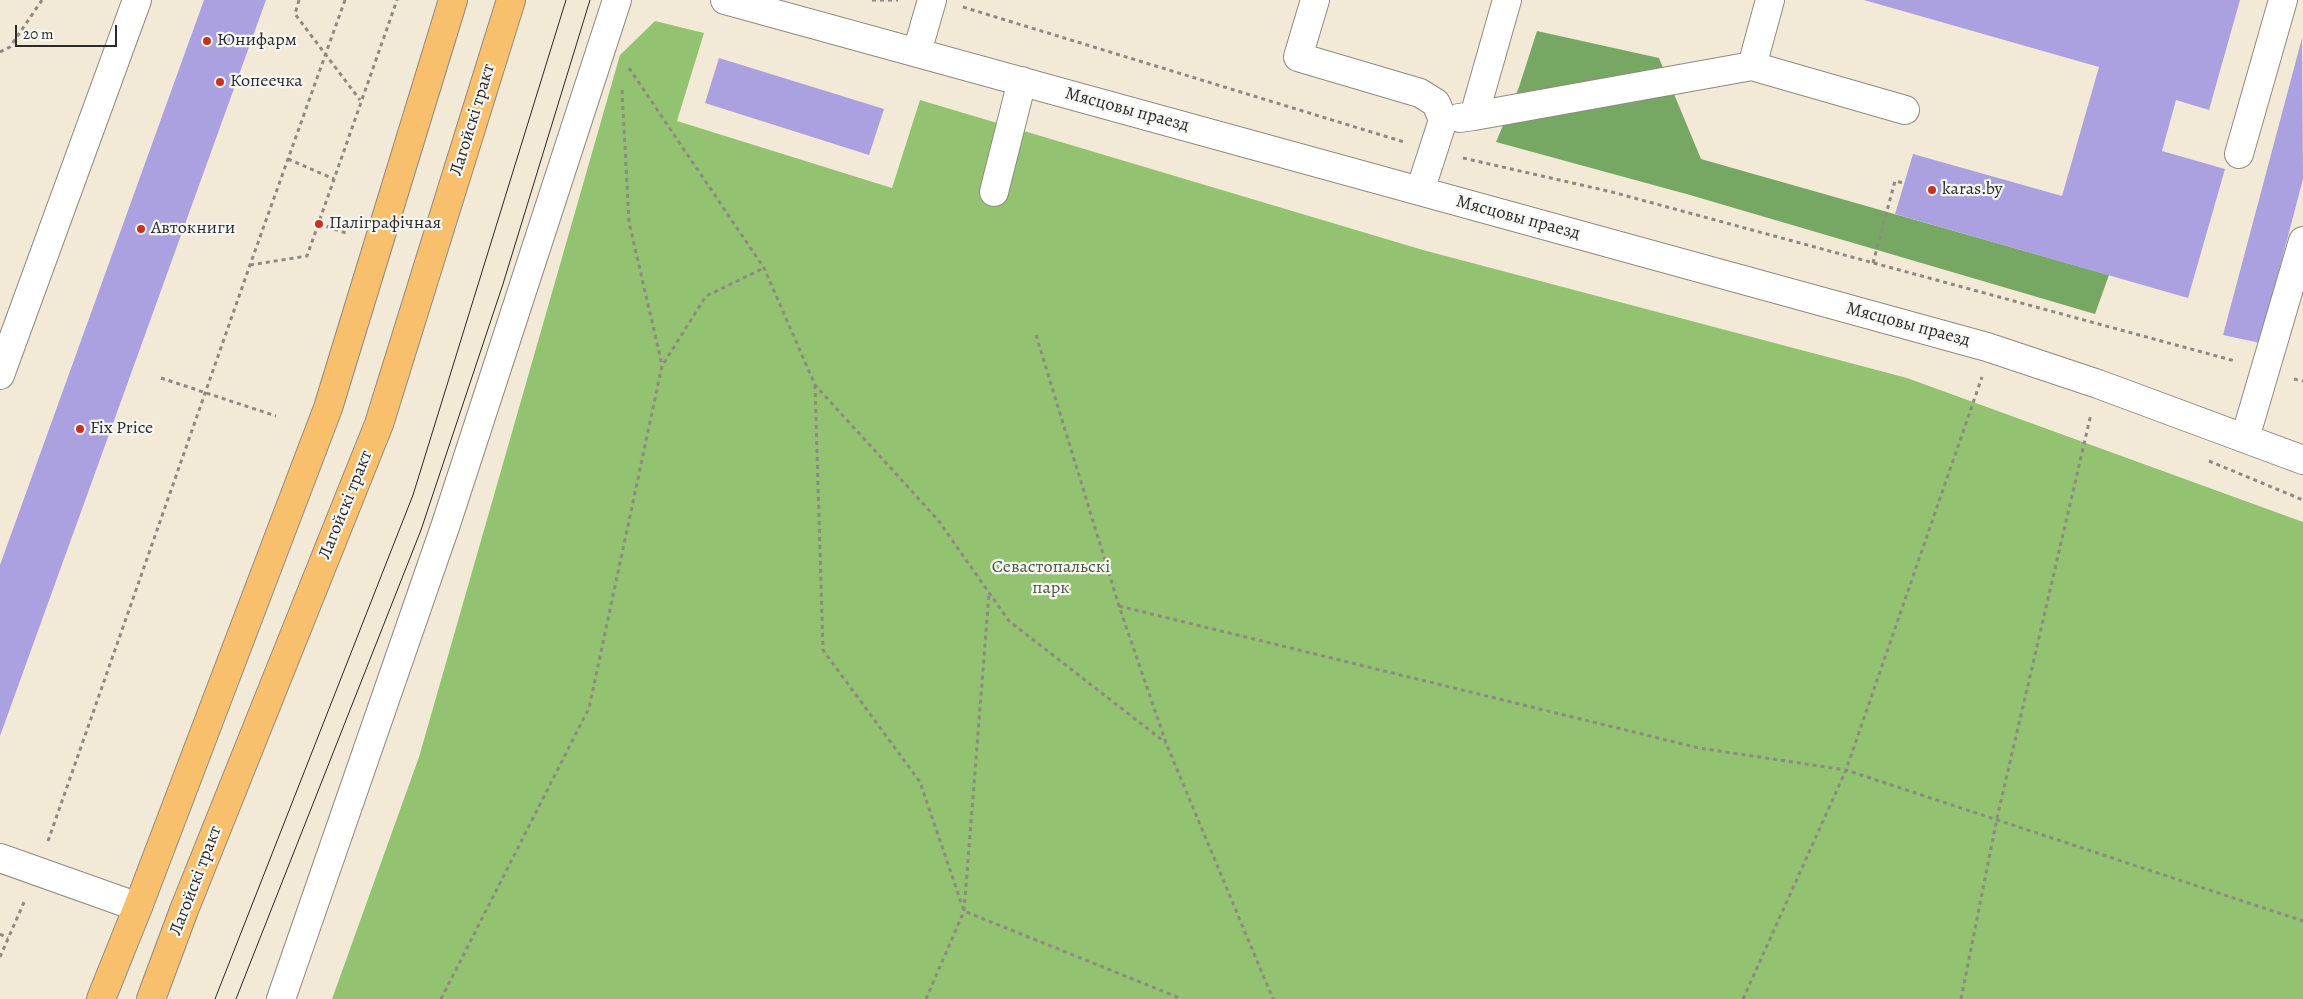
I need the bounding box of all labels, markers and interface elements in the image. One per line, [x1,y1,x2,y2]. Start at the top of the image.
scale bar [18,15,120,47]
text: 20 m [23,24,54,44]
place label: Юнифарм [217,30,297,52]
marker: Юнифарм [201,35,213,47]
street label: Лагойскі тракт [446,62,500,178]
place label: Копеечка [230,71,303,93]
marker: Копеечка [214,76,226,88]
street label: Мясцовы праезд [1063,83,1191,137]
place label: karas.by [1942,179,2003,201]
marker: karas.by [1926,184,1938,196]
street label: Мясцовы праезд [1454,191,1582,245]
place label: Паліграфічная [329,213,441,235]
place label: Автокниги [151,218,235,240]
marker: Паліграфічная [313,218,325,230]
marker: Автокниги [135,223,147,235]
street label: Мясцовы праезд [1844,298,1972,352]
place label: Fix Price [90,418,153,440]
marker: Fix Price [74,423,86,435]
street label: Лагойскі тракт [314,447,378,563]
park label: Севастопальскі парк [992,557,1110,600]
street label: Лагойскі тракт [165,823,227,939]

